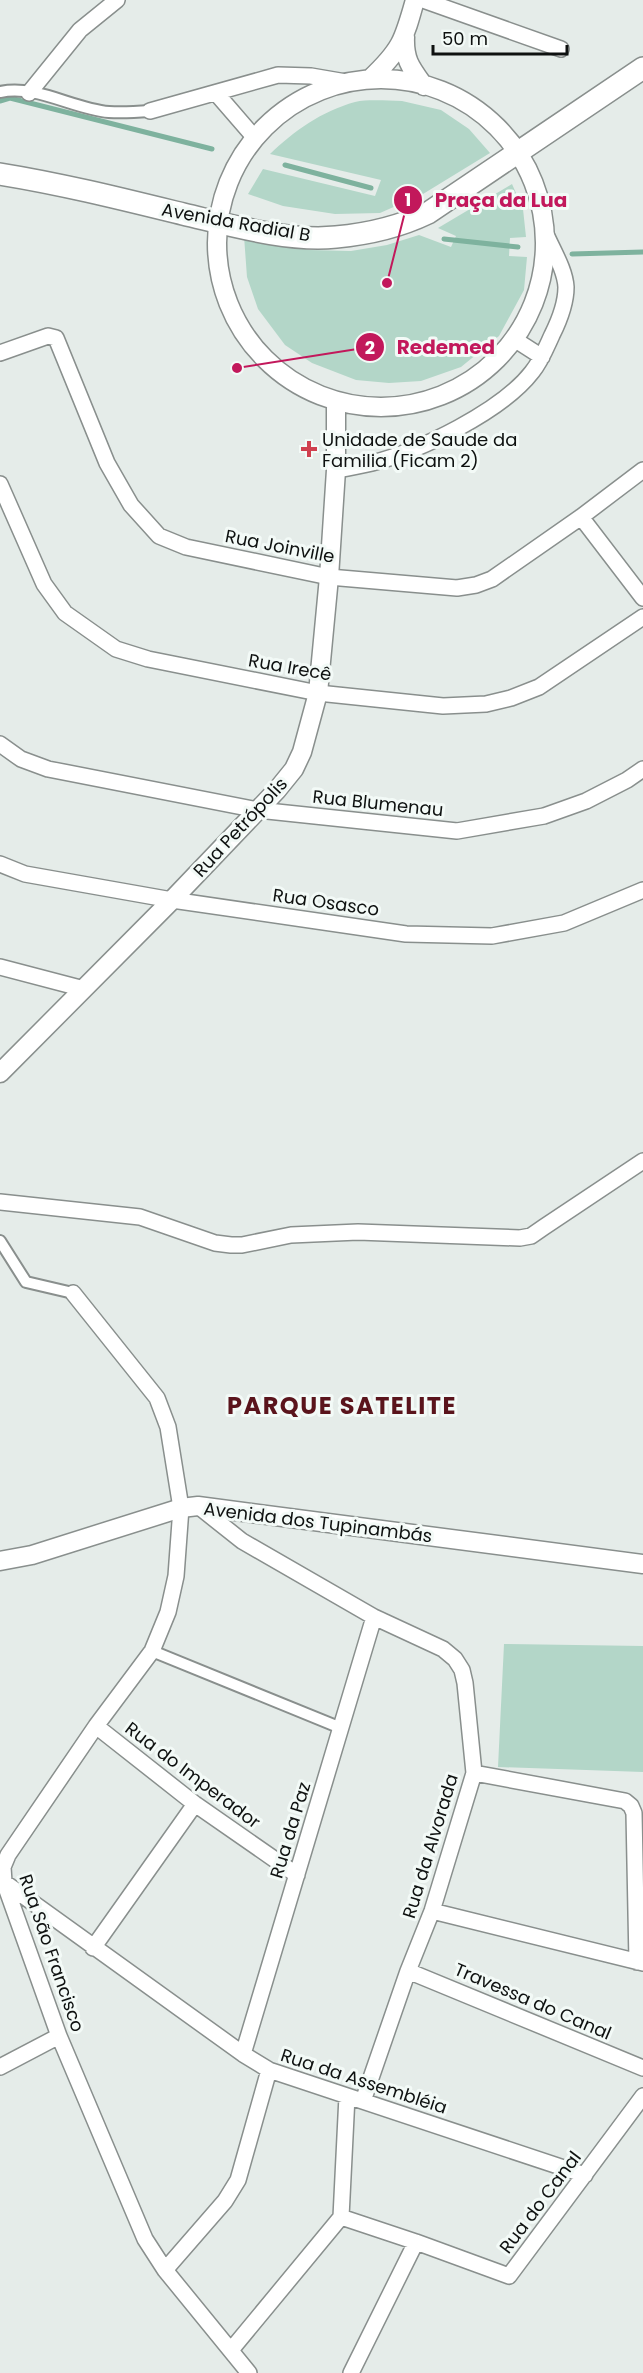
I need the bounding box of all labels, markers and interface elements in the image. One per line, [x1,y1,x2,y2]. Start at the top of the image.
scale bar [433,18,566,56]
text: 50 m [442,26,488,51]
callout: Praça da Lua [393,181,580,219]
text: Praça da Lua [435,186,567,214]
text: 1 [405,187,411,212]
street label: Avenida Radial B [160,197,312,247]
callout: Redemed [355,328,507,366]
text: Redemed [397,333,495,361]
text: 2 [365,335,375,360]
place label: Unidade de Saude da Familia (Ficam 2) [322,427,517,473]
marker: Unidade de Saude da Familia (Ficam 2) [300,440,318,458]
street label: Rua Joinville [223,523,337,569]
street label: Rua Irecê [247,647,333,687]
street label: Rua Petrópolis [187,772,293,882]
street label: Rua Blumenau [311,784,445,822]
street label: Rua Osasco [271,882,381,922]
district label: PARQUE SATELITE [227,1389,457,1422]
street label: Avenida dos Tupinambás [202,1496,434,1548]
street label: Rua do Imperador [120,1716,266,1834]
street label: Rua da Alvorada [396,1771,464,1921]
street label: Rua da Paz [264,1779,316,1881]
street label: Rua São Francisco [13,1871,91,2035]
street label: Travessa do Canal [451,1957,615,2045]
street label: Rua da Assembléia [278,2042,450,2120]
street label: Rua do Canal [493,2146,587,2258]

